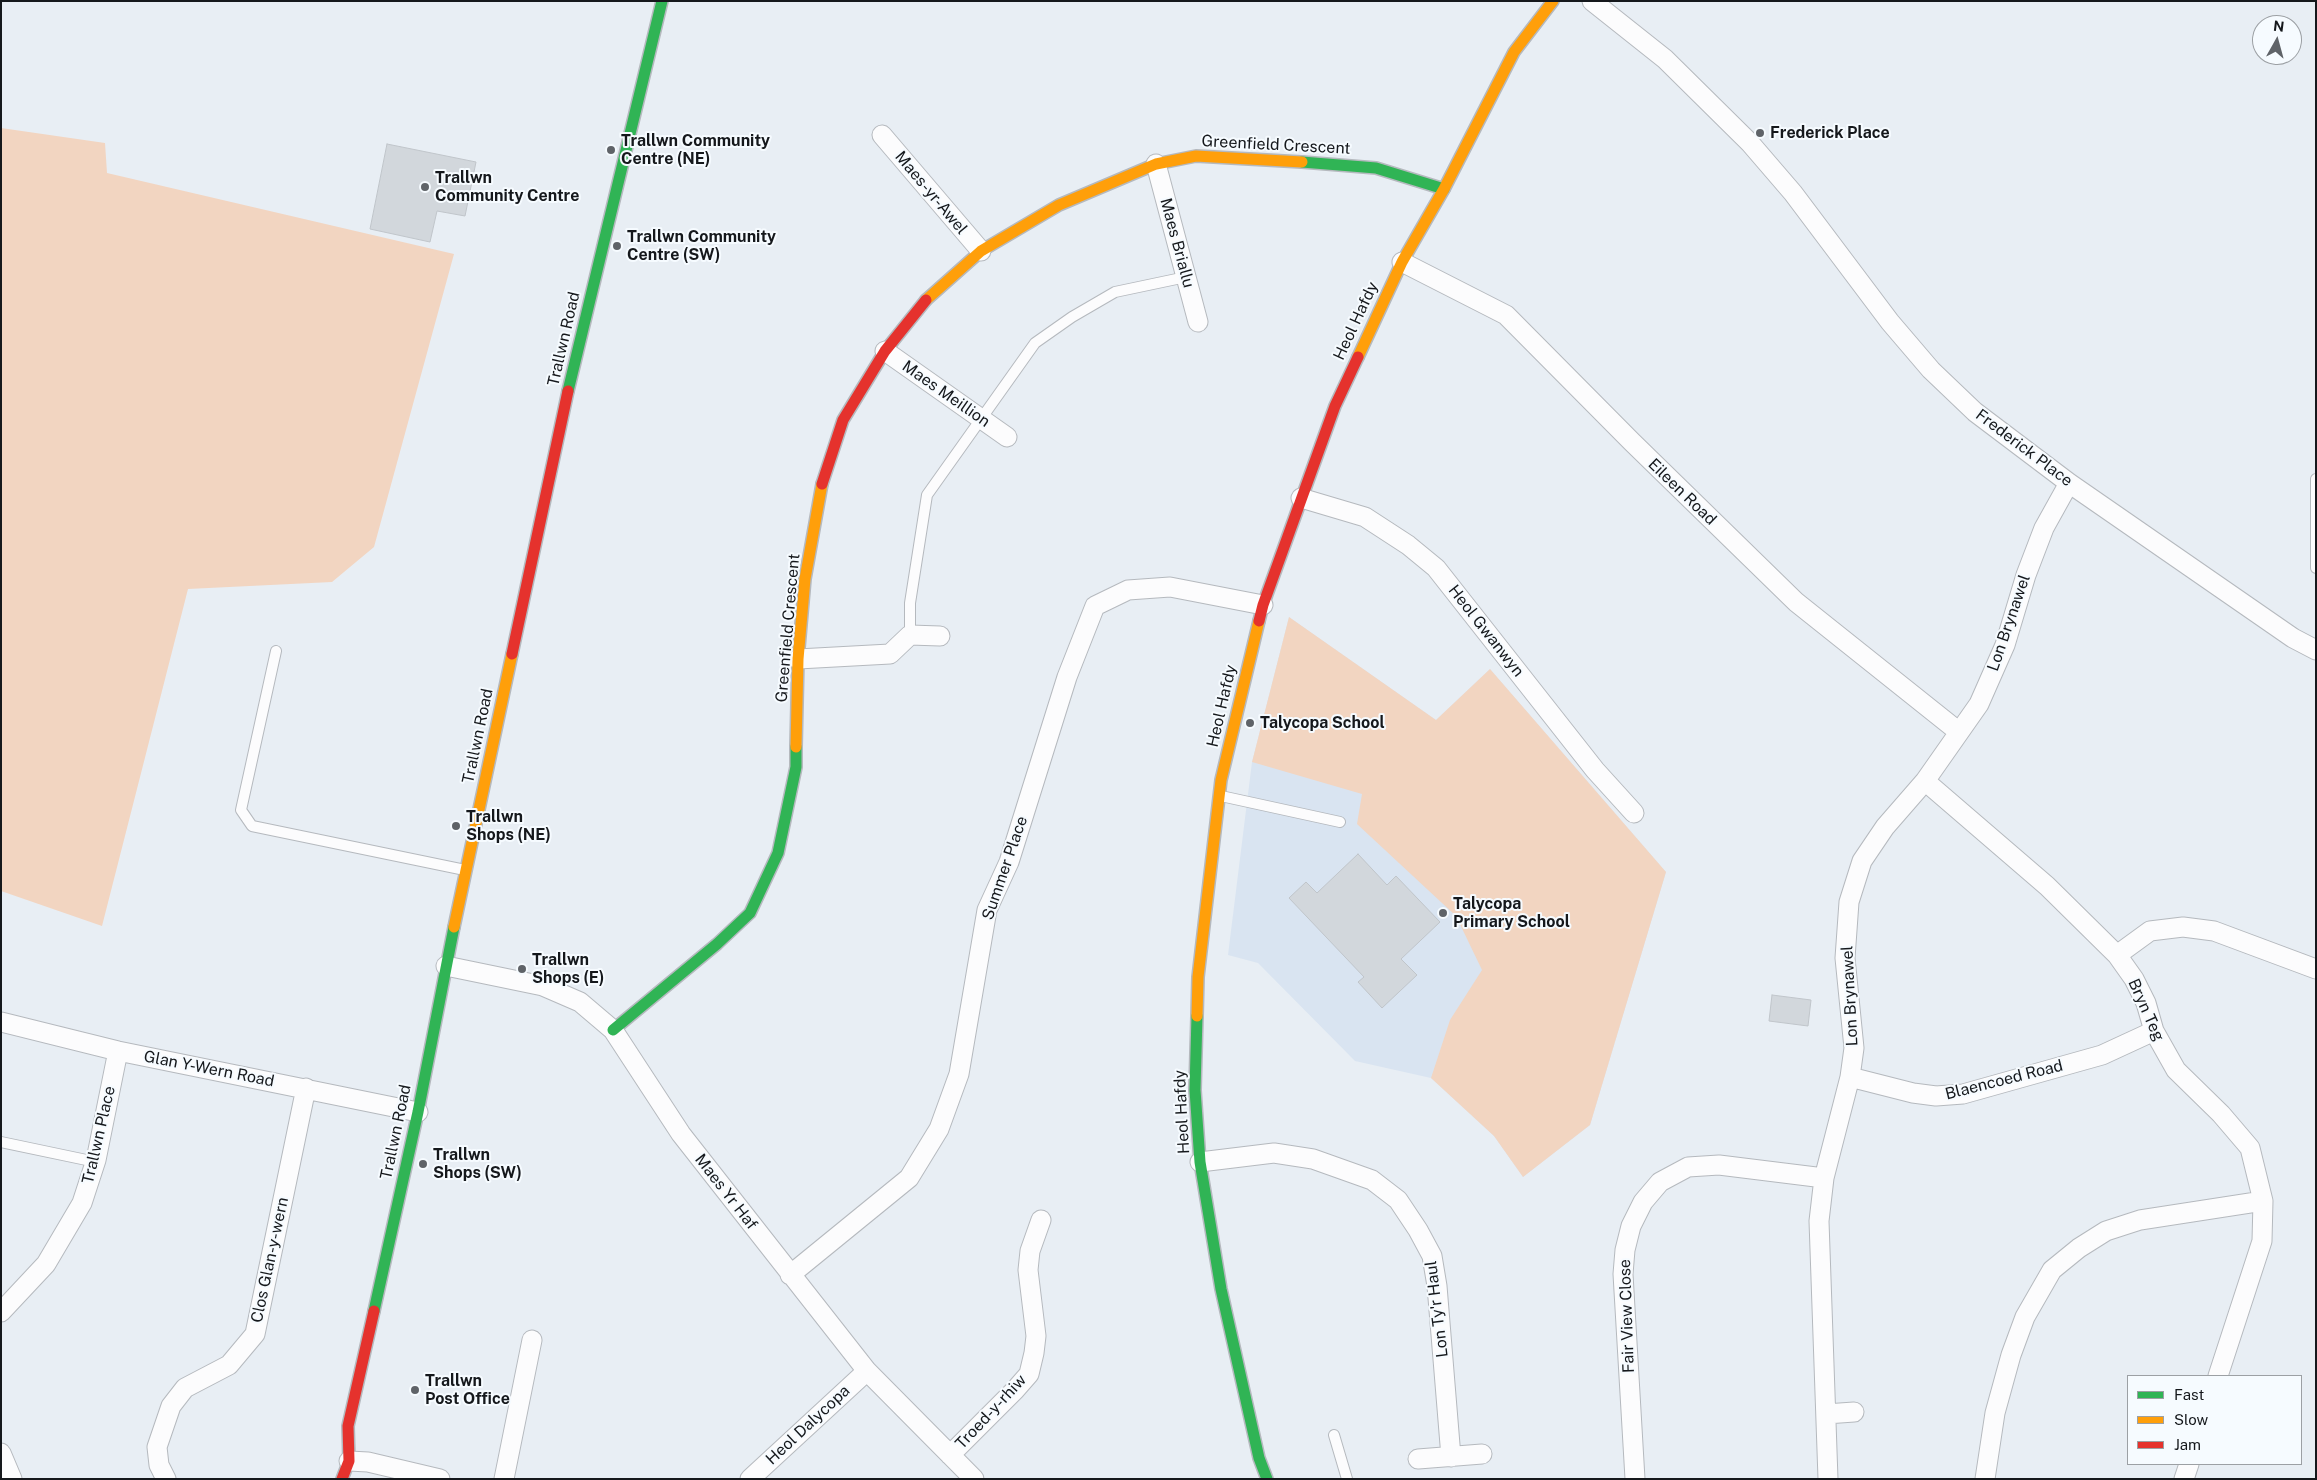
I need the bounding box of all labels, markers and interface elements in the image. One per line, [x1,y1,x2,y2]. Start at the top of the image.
north arrow [2252,15,2302,65]
text: N [2272,17,2285,35]
place label: Frederick Place [1770,123,1890,143]
marker: Frederick Place [1754,127,1766,139]
place label: Trallwn Community Centre (NE) [621,131,770,169]
street label: Greenfield Crescent [1201,132,1351,158]
marker: Trallwn Community Centre (NE) [605,144,617,156]
street label: Maes-yr-Awel [891,147,971,239]
place label: Trallwn Community Centre [435,168,579,206]
marker: Trallwn Community Centre [419,181,431,193]
street label: Maes Briallu [1156,196,1198,290]
place label: Trallwn Community Centre (SW) [627,227,776,265]
marker: Trallwn Community Centre (SW) [611,240,623,252]
street label: Heol Hafdy [1330,279,1382,363]
street label: Trallwn Road [544,290,584,388]
street label: Maes Meillion [898,357,994,431]
street label: Frederick Place [1972,405,2076,491]
street label: Eileen Road [1644,455,1720,529]
street label: Greenfield Crescent [772,553,804,703]
street label: Lon Brynawel [1984,572,2034,674]
street label: Heol Gwanwyn [1444,581,1528,681]
street label: Heol Hafdy [1203,663,1241,749]
street label: Trallwn Road [459,687,497,785]
place label: Talycopa School [1260,713,1385,733]
marker: Talycopa School [1244,717,1256,729]
place label: Trallwn Shops (NE) [466,807,551,845]
street label: Summer Place [978,814,1032,922]
marker: Trallwn Shops (NE) [450,820,462,832]
place label: Talycopa Primary School [1453,894,1570,932]
marker: Talycopa Primary School [1437,907,1449,919]
street label: Lon Brynawel [1838,945,1862,1047]
place label: Trallwn Shops (E) [532,950,604,988]
marker: Trallwn Shops (E) [516,963,528,975]
street label: Bryn Teg [2124,976,2168,1044]
street label: Glan Y-Wern Road [142,1047,276,1091]
street label: Blaencoed Road [1943,1056,2065,1104]
street label: Heol Hafdy [1170,1069,1194,1155]
street label: Trallwn Road [377,1083,415,1181]
street label: Trallwn Place [78,1084,120,1186]
place label: Trallwn Shops (SW) [433,1145,522,1183]
street label: Maes Yr Haf [691,1150,761,1234]
marker: Trallwn Shops (SW) [417,1158,429,1170]
street label: Clos Glan-y-wern [247,1195,293,1325]
street label: Fair View Close [1615,1259,1639,1373]
street label: Lon Ty'r Haul [1422,1260,1452,1358]
place label: Trallwn Post Office [425,1371,510,1409]
street label: Troed-y-rhiw [952,1371,1030,1453]
legend [2127,1375,2302,1465]
street label: Heol Dalycopa [762,1381,854,1469]
marker: Trallwn Post Office [409,1384,421,1396]
text: Fast [2174,1386,2204,1403]
text: Slow [2174,1411,2208,1428]
text: Jam [2174,1436,2201,1453]

